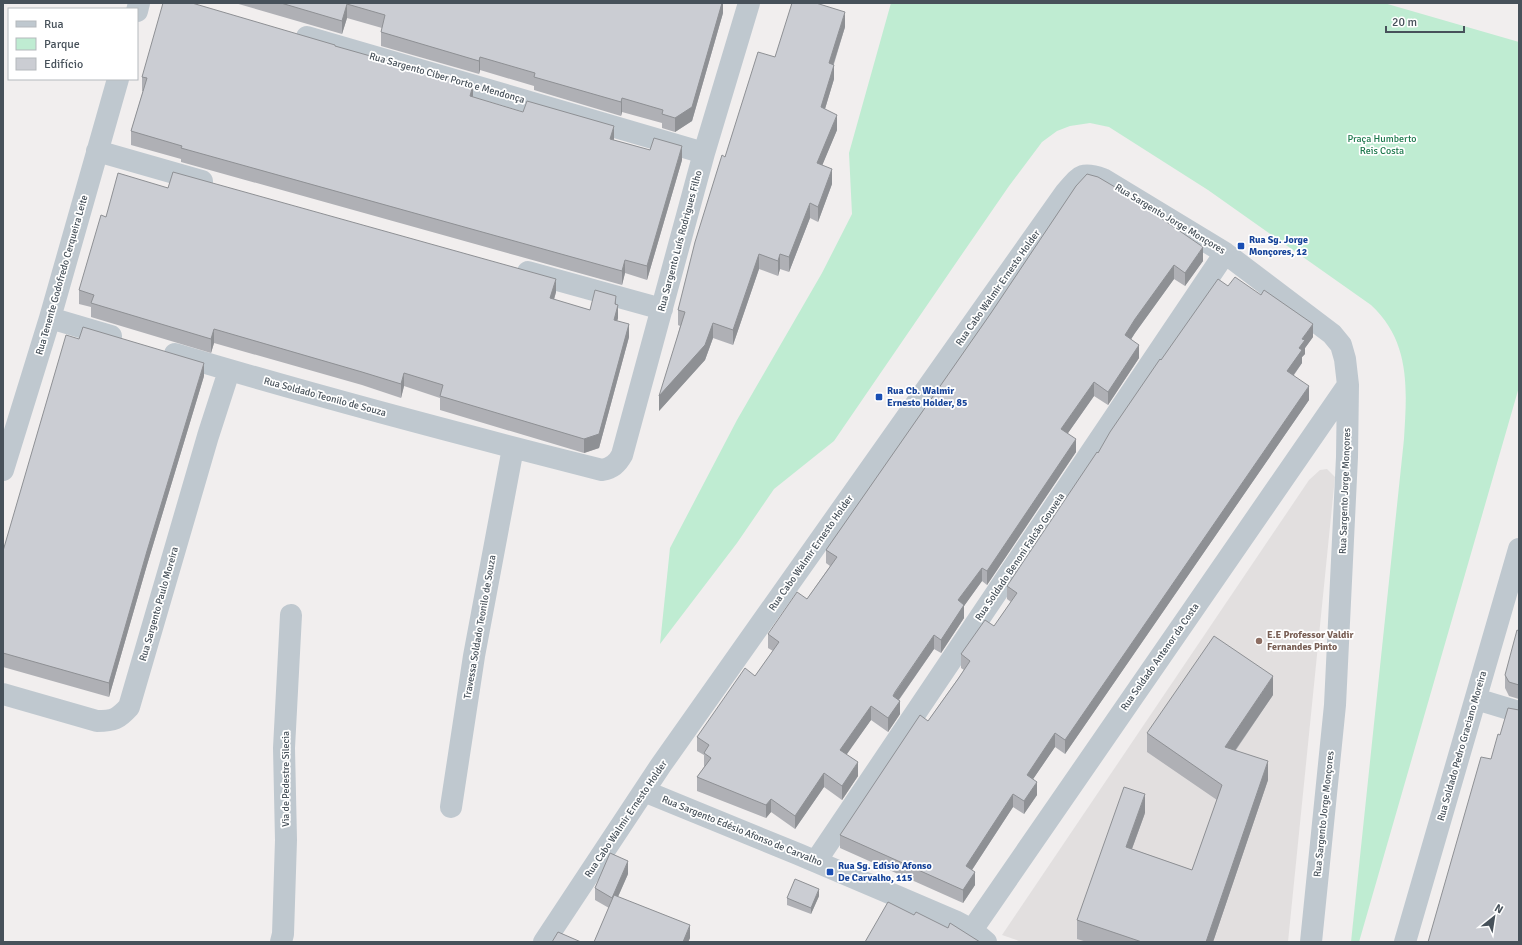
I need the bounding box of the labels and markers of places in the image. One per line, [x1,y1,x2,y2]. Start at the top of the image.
place label: Rua Sg. Jorge Monçores, 12 [1249,234,1308,258]
marker: Rua Sg. Jorge Monçores, 12 [1236,241,1246,251]
place label: Rua Cb. Walmir Ernesto Holder, 85 [887,385,967,409]
marker: Rua Cb. Walmir Ernesto Holder, 85 [874,392,884,402]
place label: E.E Professor Valdir Fernandes Pinto [1267,629,1353,653]
marker: E.E Professor Valdir Fernandes Pinto [1254,636,1264,646]
place label: Rua Sg. Edísio Afonso De Carvalho, 115 [838,860,932,884]
marker: Rua Sg. Edísio Afonso De Carvalho, 115 [825,867,835,877]

